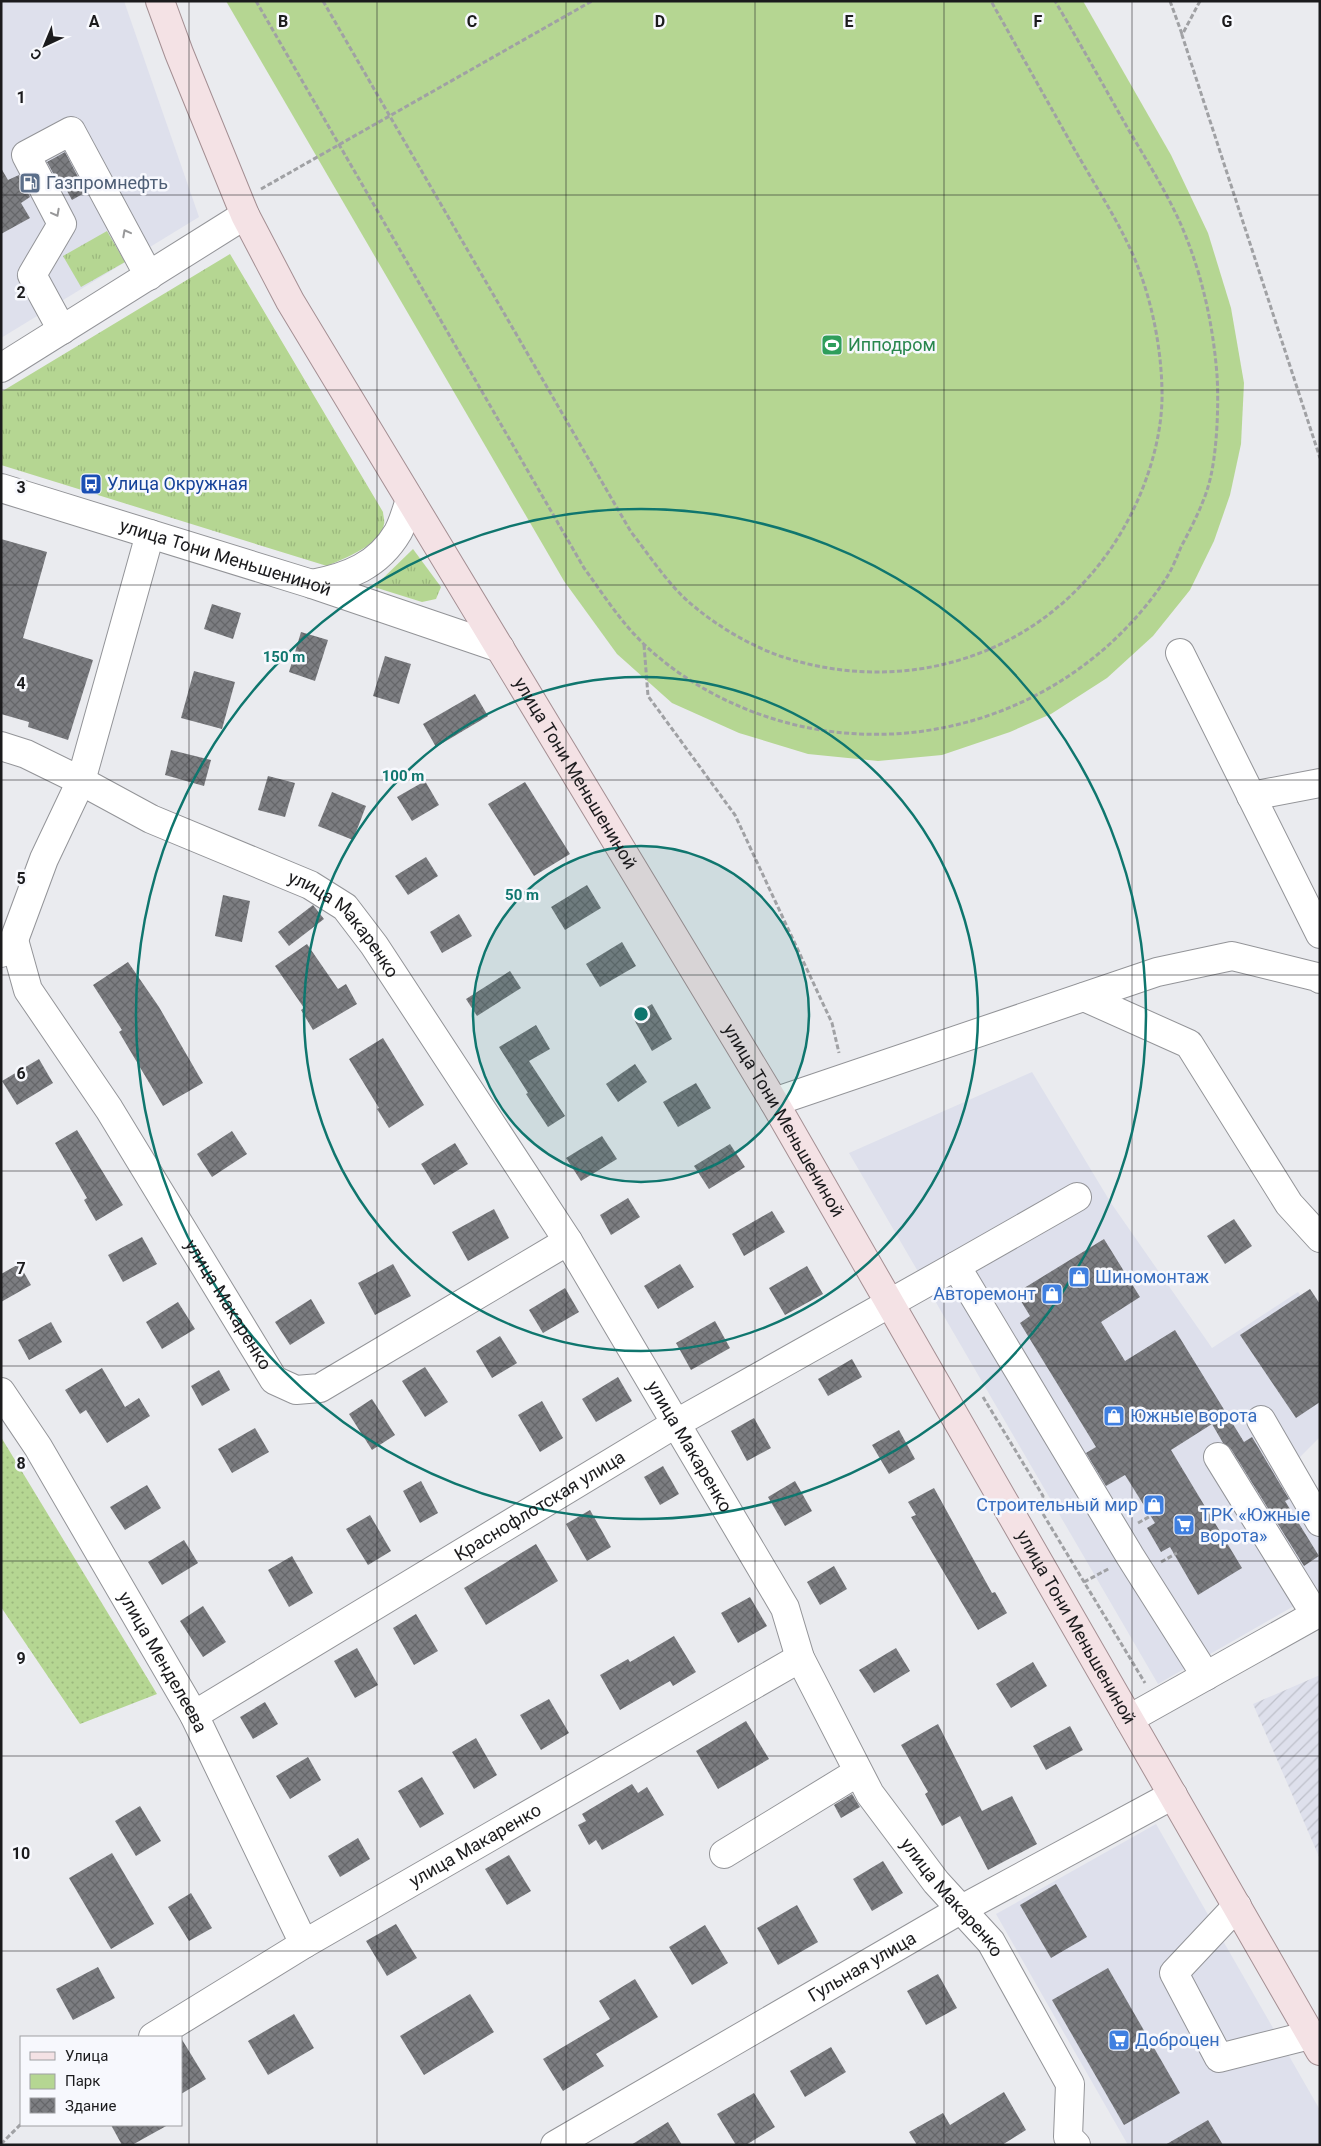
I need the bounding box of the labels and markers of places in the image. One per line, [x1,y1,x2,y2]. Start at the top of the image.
fuel station icon: Газпромнефть [18,171,42,195]
place label: Газпромнефть [46,172,168,193]
sports icon: Ипподром [820,333,844,357]
place label: Ипподром [848,334,936,355]
bus stop icon: Улица Окружная [79,472,103,496]
place label: Улица Окружная [107,473,248,494]
centre of rings [632,1005,650,1023]
shop icon: Шиномонтаж [1067,1265,1091,1289]
place label: Шиномонтаж [1095,1266,1209,1287]
shop icon: Авторемонт [1040,1282,1064,1306]
place label: Авторемонт [933,1283,1036,1304]
shop icon: Южные ворота [1102,1404,1126,1428]
place label: Южные ворота [1130,1405,1257,1426]
shop icon: Строительный мир [1142,1493,1166,1517]
place label: Строительный мир [976,1494,1138,1515]
place label: ТРК «Южные ворота» [1200,1504,1310,1546]
supermarket icon: ТРК «Южные ворота» [1172,1513,1196,1537]
supermarket icon: Доброцен [1107,2028,1131,2052]
place label: Доброцен [1135,2029,1220,2050]

